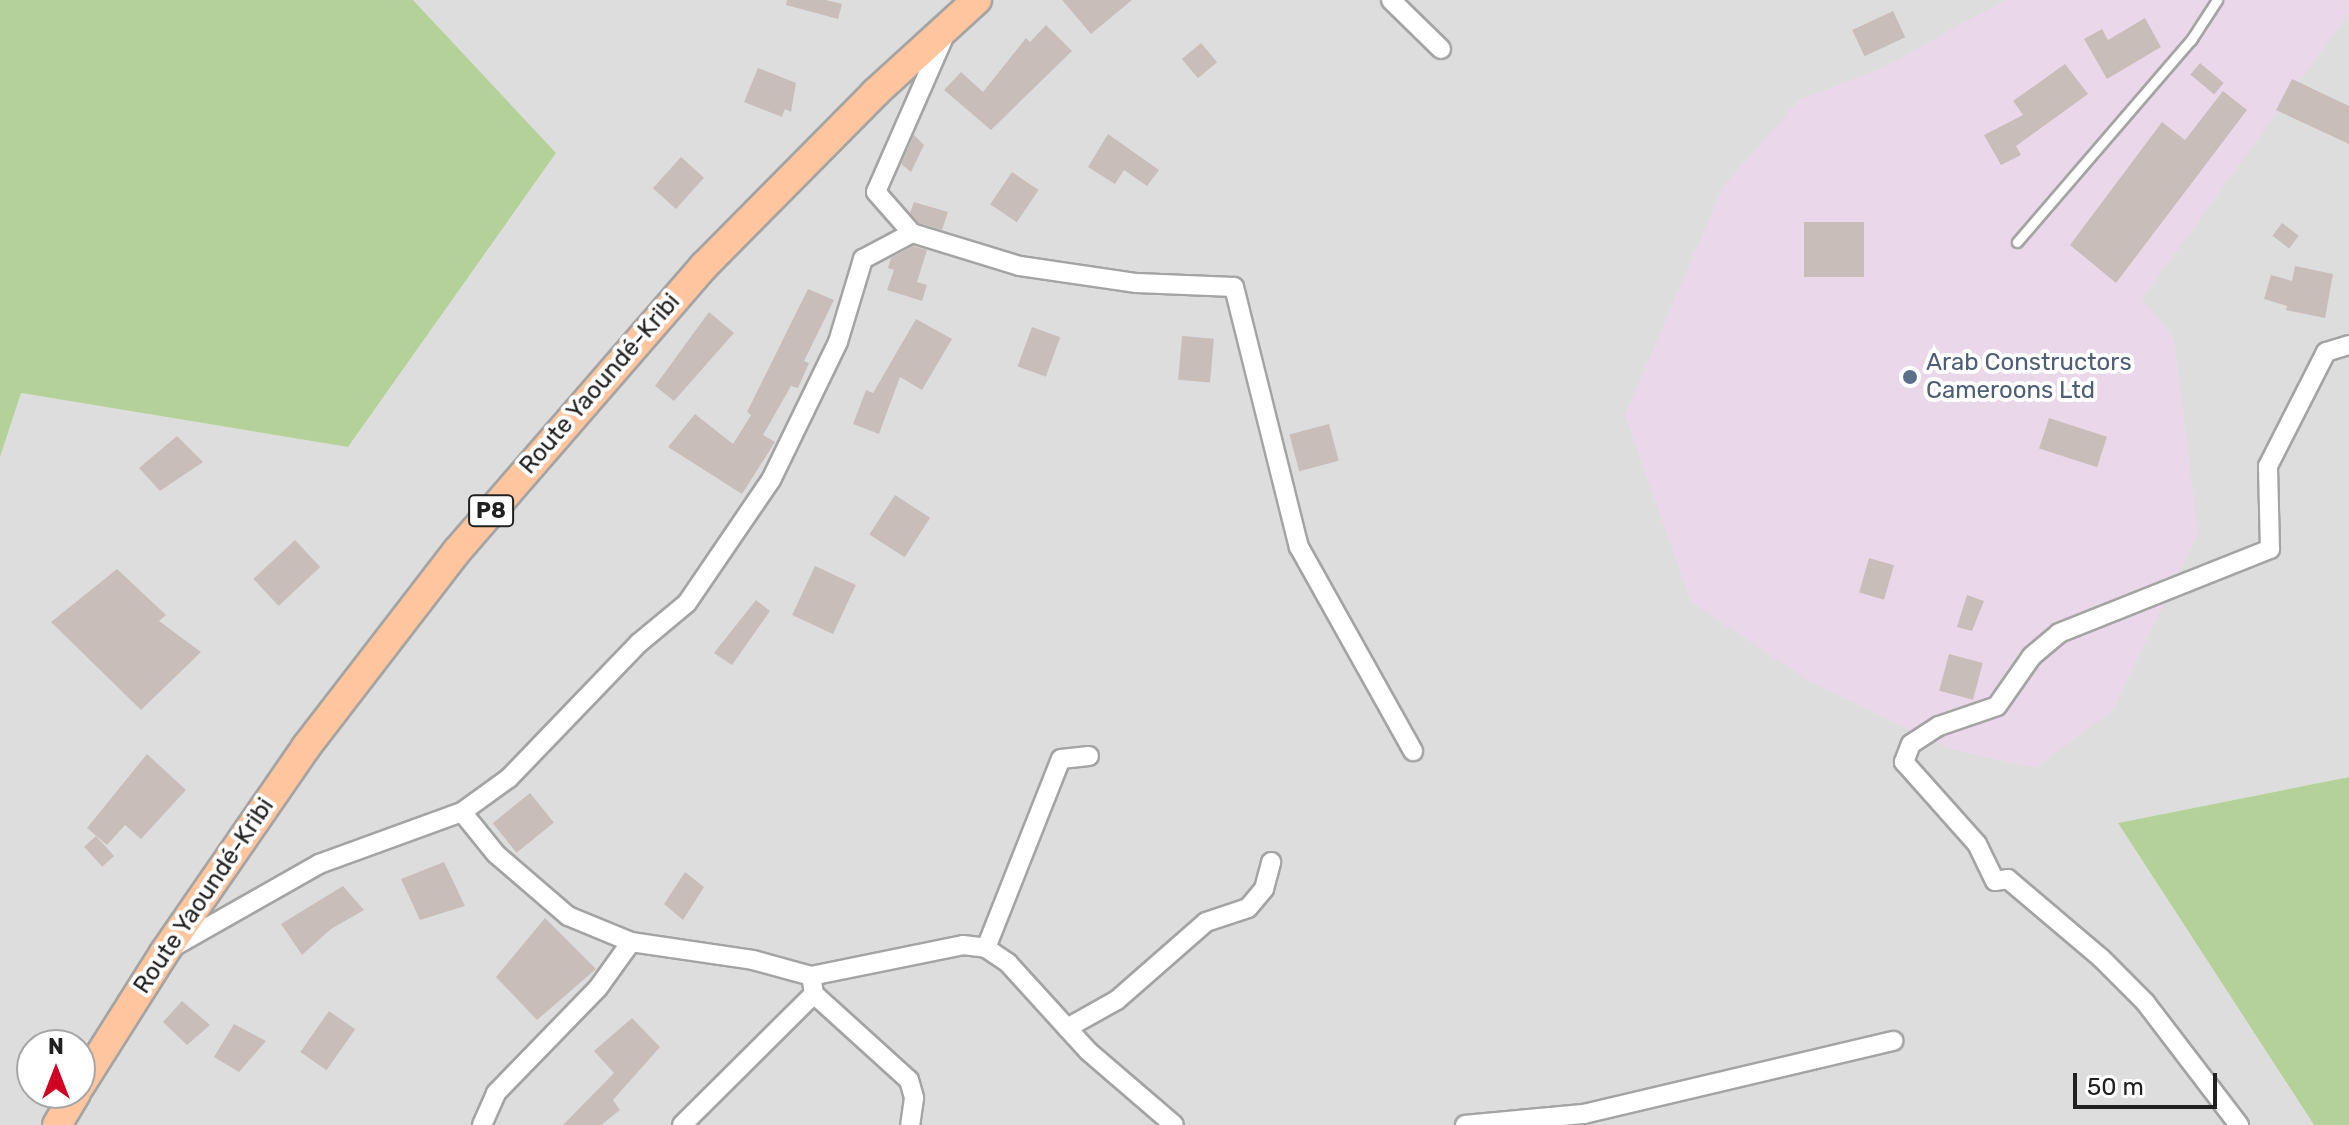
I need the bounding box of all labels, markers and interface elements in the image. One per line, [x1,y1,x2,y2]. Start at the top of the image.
street label: Route Yaoundé-Kribi [514,288,686,480]
place label: Arab Constructors Cameroons Ltd [1926,349,2132,405]
marker: Arab Constructors Cameroons Ltd [1901,368,1919,386]
road number: P8 [467,493,515,529]
street label: Route Yaoundé-Kribi [128,792,280,1000]
north arrow [16,1029,96,1109]
text: N [48,1033,64,1060]
scale bar [2077,1057,2221,1107]
text: 50 m [2087,1073,2144,1101]

